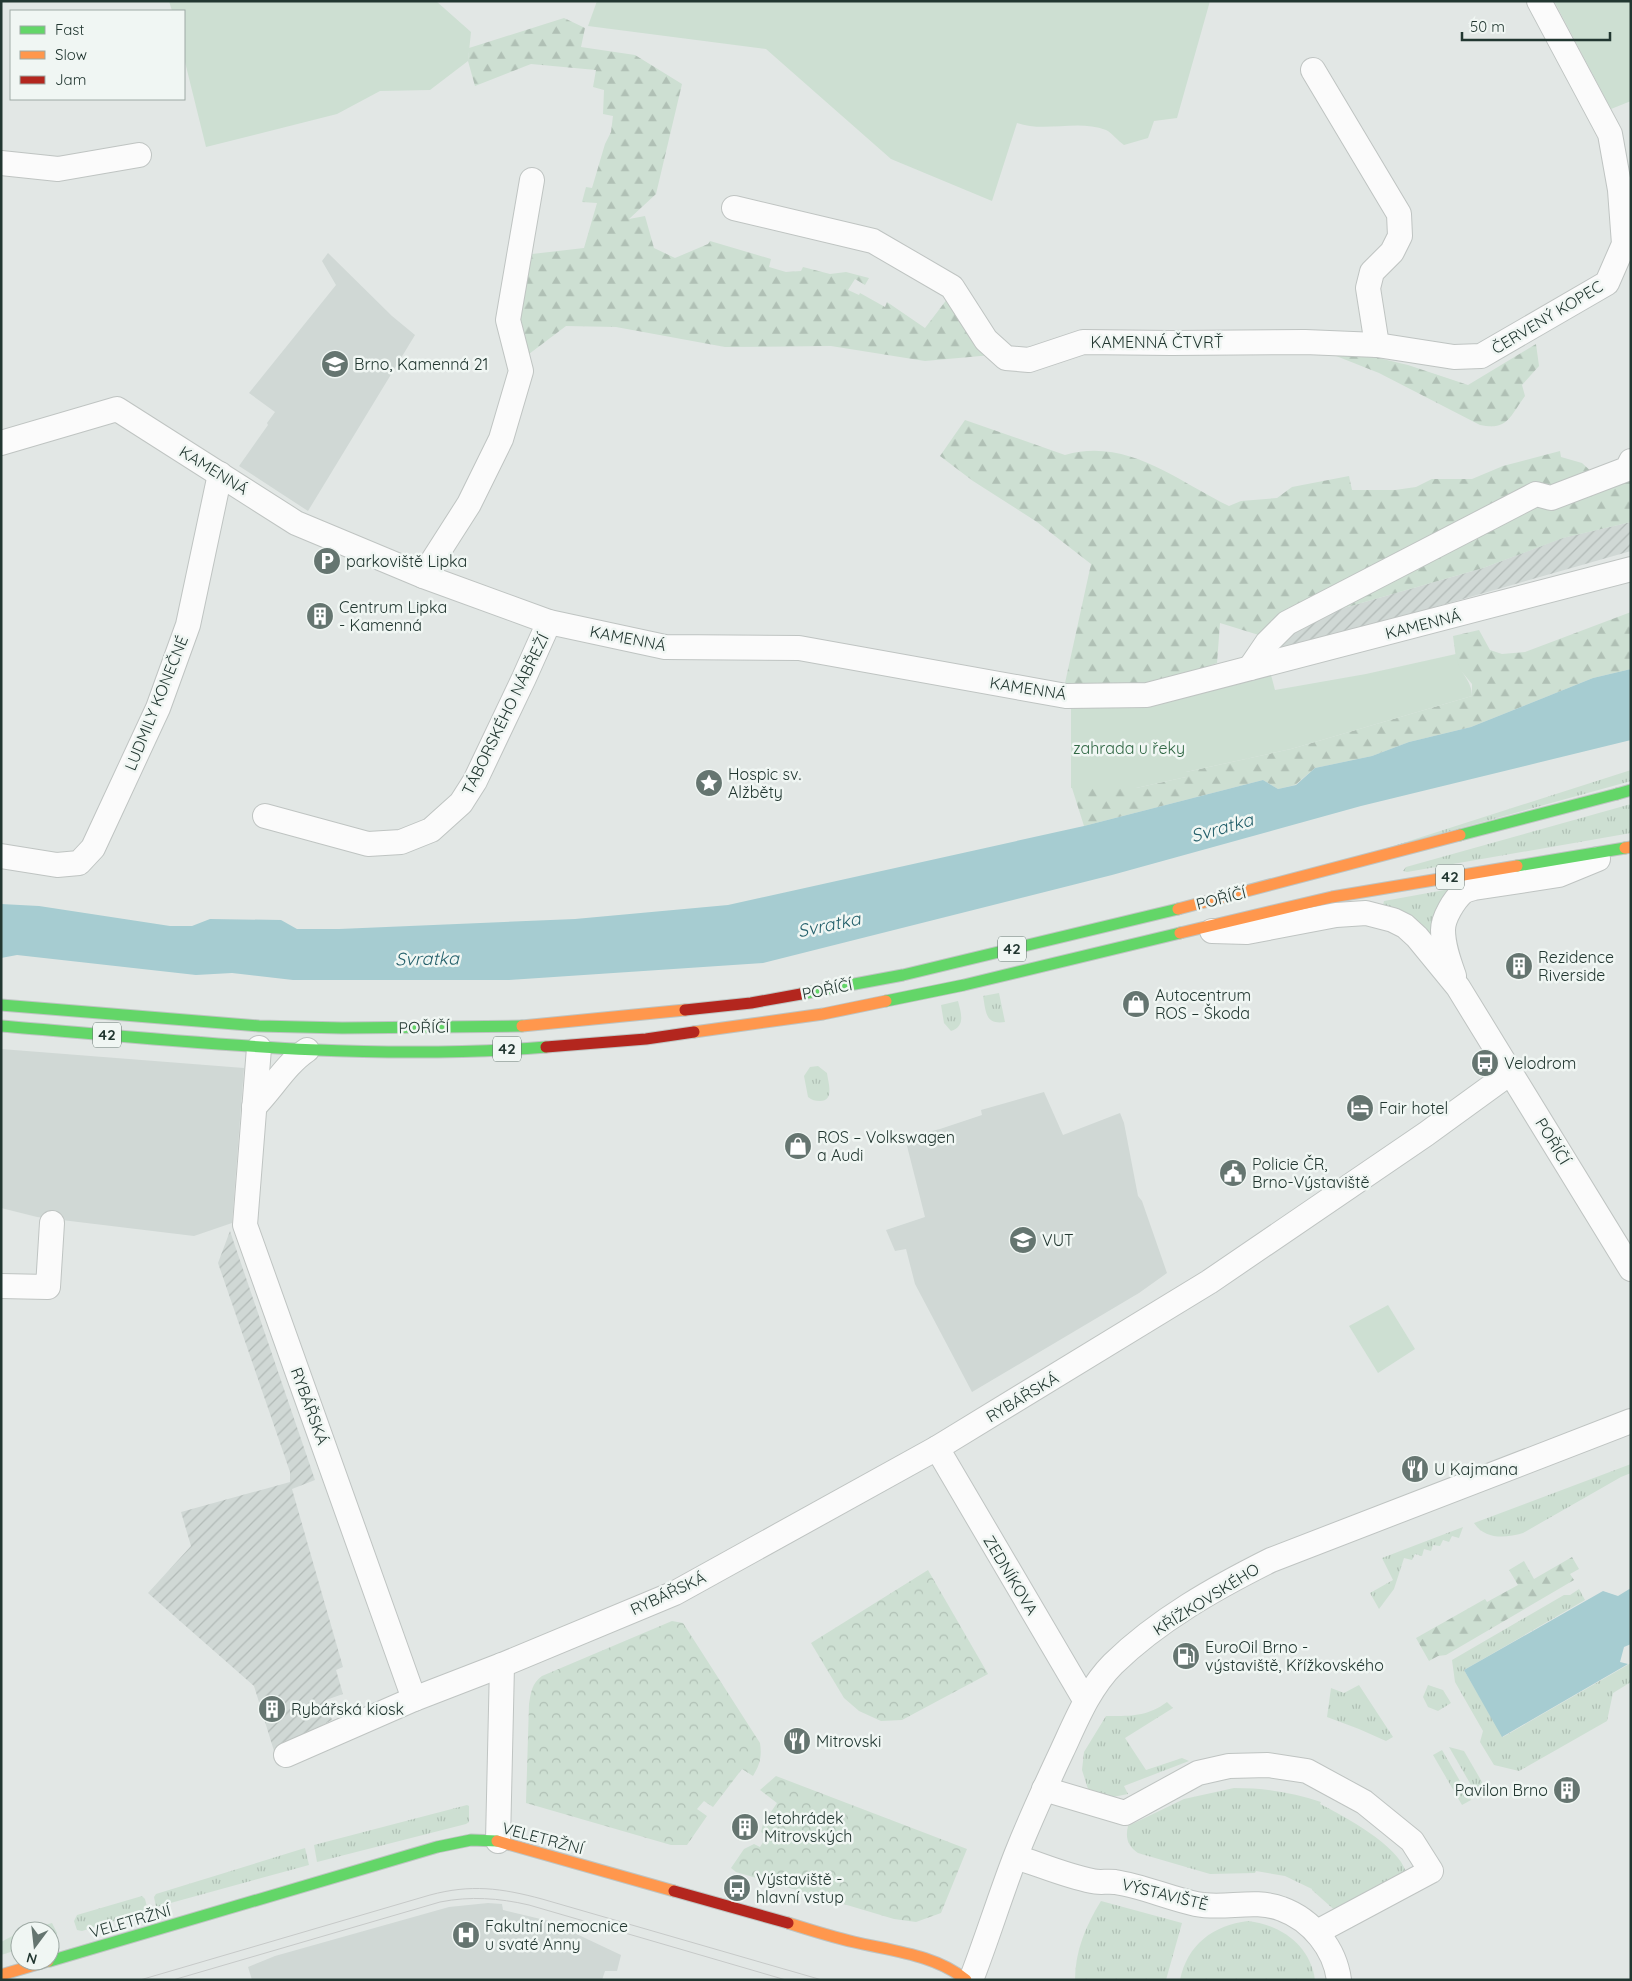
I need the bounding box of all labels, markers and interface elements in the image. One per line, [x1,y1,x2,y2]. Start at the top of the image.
legend [10,10,185,100]
scale bar [1462,10,1610,42]
text: 50 m [1470,17,1505,36]
text: Fast [55,20,84,39]
text: Slow [55,45,87,64]
text: Jam [55,70,86,89]
street label: ČERVENÝ KOPEC [1488,276,1606,358]
street label: KAMENNÁ ČTVRŤ [1091,332,1224,352]
school or university icon: Brno, Kamenná 21 [320,349,350,379]
place label: Brno, Kamenná 21 [354,354,488,374]
street label: KAMENNÁ [176,441,252,499]
parking icon: parkoviště Lipka [312,546,342,576]
place label: parkoviště Lipka [346,551,467,571]
place label: Centrum Lipka - Kamenná [339,597,447,635]
building icon: Centrum Lipka - Kamenná [305,601,335,631]
street label: KAMENNÁ [1383,605,1463,643]
street label: KAMENNÁ [588,621,668,655]
street label: TÁBORSKÉHO NÁBŘEŽÍ [457,629,553,798]
street label: LUDMILY KONEČNÉ [120,633,192,773]
street label: KAMENNÁ [988,672,1068,704]
park label: zahrada u řeky [1073,738,1185,758]
place label: Hospic sv. Alžběty [728,764,801,802]
place icon: Hospic sv. Alžběty [694,768,724,798]
water label: Svratka [1188,807,1257,847]
road number: 42 [1436,864,1464,890]
street label: POŘÍČÍ [1194,882,1249,914]
water label: Svratka [795,906,864,942]
road number: 42 [998,936,1026,962]
water label: Svratka [395,946,460,971]
place label: Rezidence Riverside [1538,947,1614,985]
building icon: Rezidence Riverside [1504,951,1534,981]
street label: POŘÍČÍ [800,974,855,1004]
place label: Autocentrum ROS – Škoda [1155,985,1251,1023]
shop icon: Autocentrum ROS – Škoda [1121,989,1151,1019]
street label: POŘÍČÍ [398,1017,451,1037]
road number: 42 [93,1022,121,1048]
road number: 42 [493,1036,521,1062]
bus stop icon: Velodrom [1470,1048,1500,1078]
place label: Velodrom [1504,1053,1576,1073]
hotel icon: Fair hotel [1345,1093,1375,1123]
place label: Fair hotel [1379,1098,1448,1118]
street label: POŘÍČÍ [1531,1114,1575,1169]
place label: ROS – Volkswagen a Audi [817,1127,955,1165]
shop icon: ROS – Volkswagen a Audi [783,1131,813,1161]
place label: Policie ČR, Brno-Výstaviště [1252,1154,1370,1192]
public building icon: Policie ČR, Brno-Výstaviště [1218,1158,1248,1188]
school or university icon: VUT [1008,1225,1038,1255]
place label: VUT [1042,1230,1074,1250]
street label: RYBÁŘSKÁ [287,1365,333,1447]
street label: RYBÁŘSKÁ [982,1368,1062,1426]
restaurant icon: U Kajmana [1400,1454,1430,1484]
place label: U Kajmana [1434,1459,1518,1479]
street label: ZEDNÍKOVA [979,1532,1043,1618]
street label: KŘÍŽKOVSKÉHO [1149,1558,1263,1640]
street label: RYBÁŘSKÁ [627,1567,709,1619]
place label: EuroOil Brno - výstaviště, Křížkovského [1205,1637,1384,1675]
fuel station icon: EuroOil Brno - výstaviště, Křížkovského [1171,1641,1201,1671]
building icon: Rybářská kiosk [257,1694,287,1724]
place label: Rybářská kiosk [291,1699,404,1719]
restaurant icon: Mitrovski [782,1726,812,1756]
place label: Mitrovski [816,1731,881,1751]
building icon: Pavilon Brno [1552,1775,1582,1805]
place label: Pavilon Brno [1455,1780,1548,1800]
place label: letohrádek Mitrovských [764,1808,852,1846]
building icon: letohrádek Mitrovských [730,1812,760,1842]
street label: VELETRŽNÍ [500,1818,587,1859]
place label: Výstaviště - hlavní vstup [756,1869,844,1907]
bus stop icon: Výstaviště - hlavní vstup [722,1873,752,1903]
street label: VÝSTAVIŠTĚ [1120,1874,1210,1914]
street label: VELETRŽNÍ [87,1900,174,1942]
place label: Fakultní nemocnice u svaté Anny [485,1916,628,1954]
hospital icon: Fakultní nemocnice u svaté Anny [451,1920,481,1950]
north arrow [10,1921,60,1971]
text: N [24,1949,39,1969]

